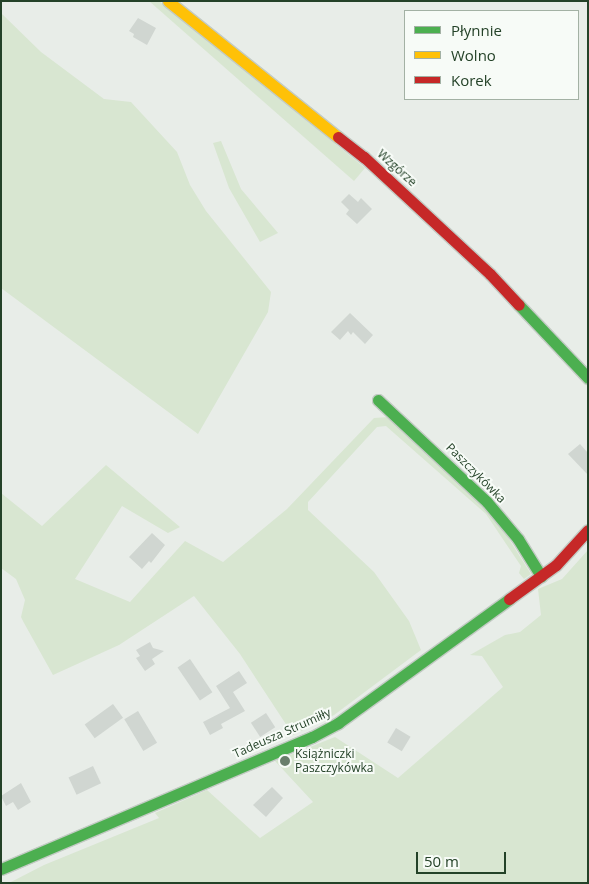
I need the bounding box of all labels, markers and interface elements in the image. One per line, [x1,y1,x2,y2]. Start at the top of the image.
legend [404,10,579,100]
text: Płynnie [451,20,502,40]
text: Wolno [451,45,496,65]
text: Korek [451,70,492,90]
street label: Wzgórze [374,147,420,189]
street label: Paszczykówka [443,440,509,506]
street label: Tadeusza Strumiłły [231,705,333,761]
place label: Książniczki Paszczykówka [295,747,373,775]
marker: Książniczki Paszczykówka [279,755,291,767]
scale bar [419,842,509,874]
text: 50 m [424,851,459,871]

